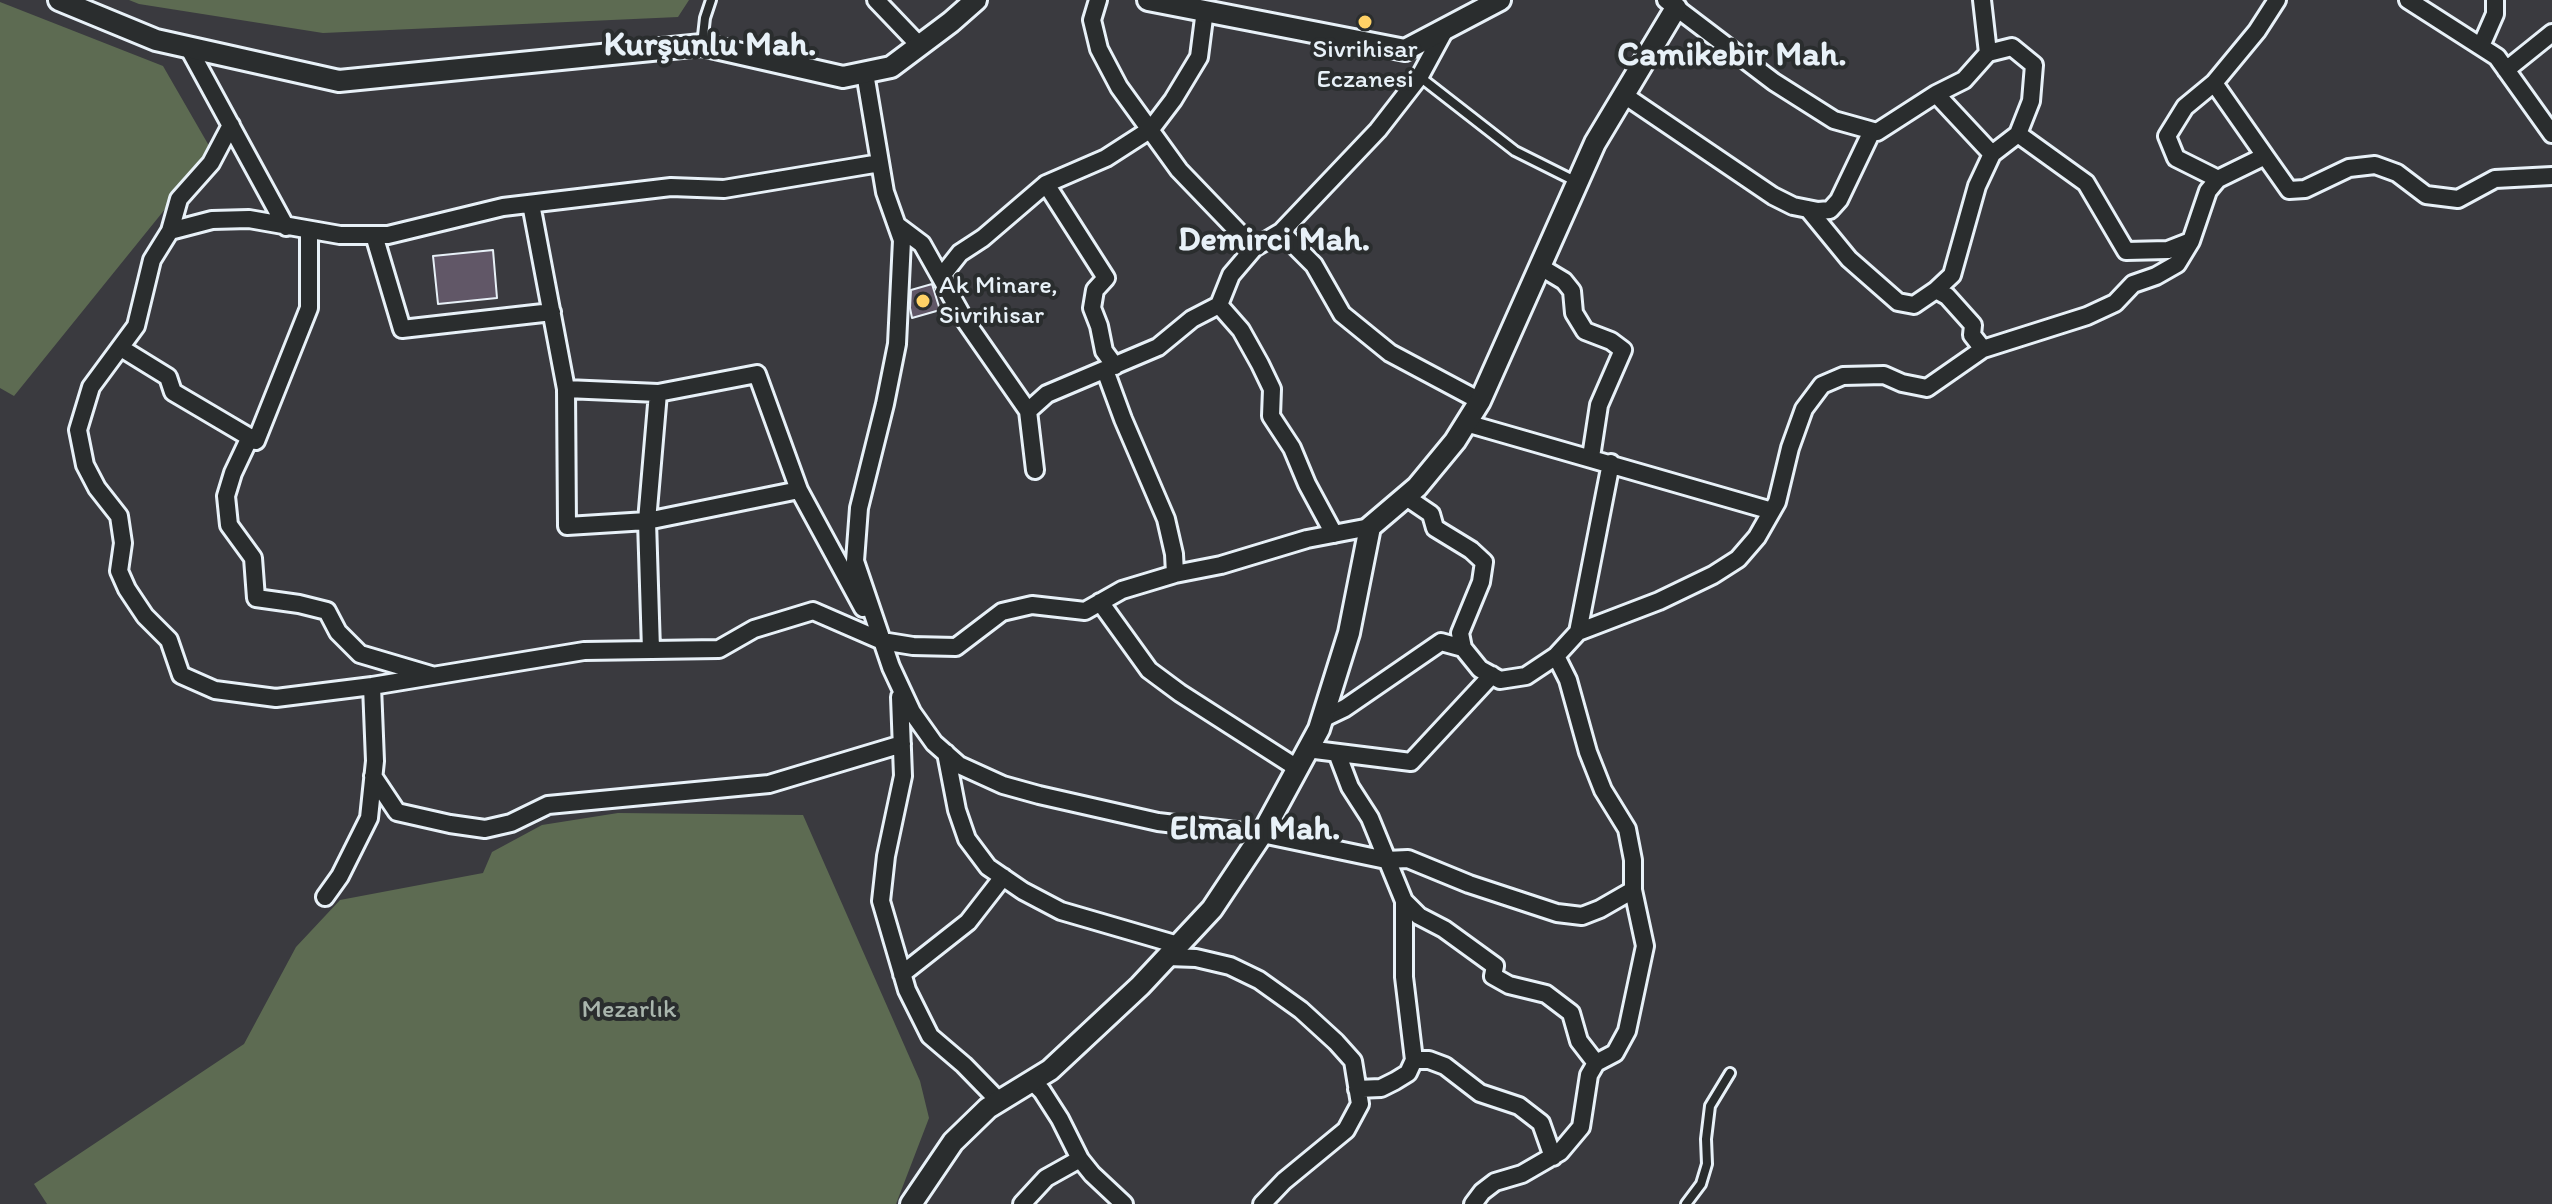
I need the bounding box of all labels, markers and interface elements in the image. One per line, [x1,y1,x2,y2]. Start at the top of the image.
marker: Sivrihisar Eczanesi [1356,13,1374,31]
district label: Kurşunlu Mah. [604,26,816,66]
place label: Sivrihisar Eczanesi [1312,34,1418,96]
district label: Camikebir Mah. [1617,36,1847,76]
district label: Demirci Mah. [1178,221,1370,261]
place label: Ak Minare, Sivrihisar [939,270,1058,332]
marker: Ak Minare, Sivrihisar [914,292,932,310]
district label: Elmalı Mah. [1170,810,1340,850]
park label: Mezarlık [582,994,676,1026]

